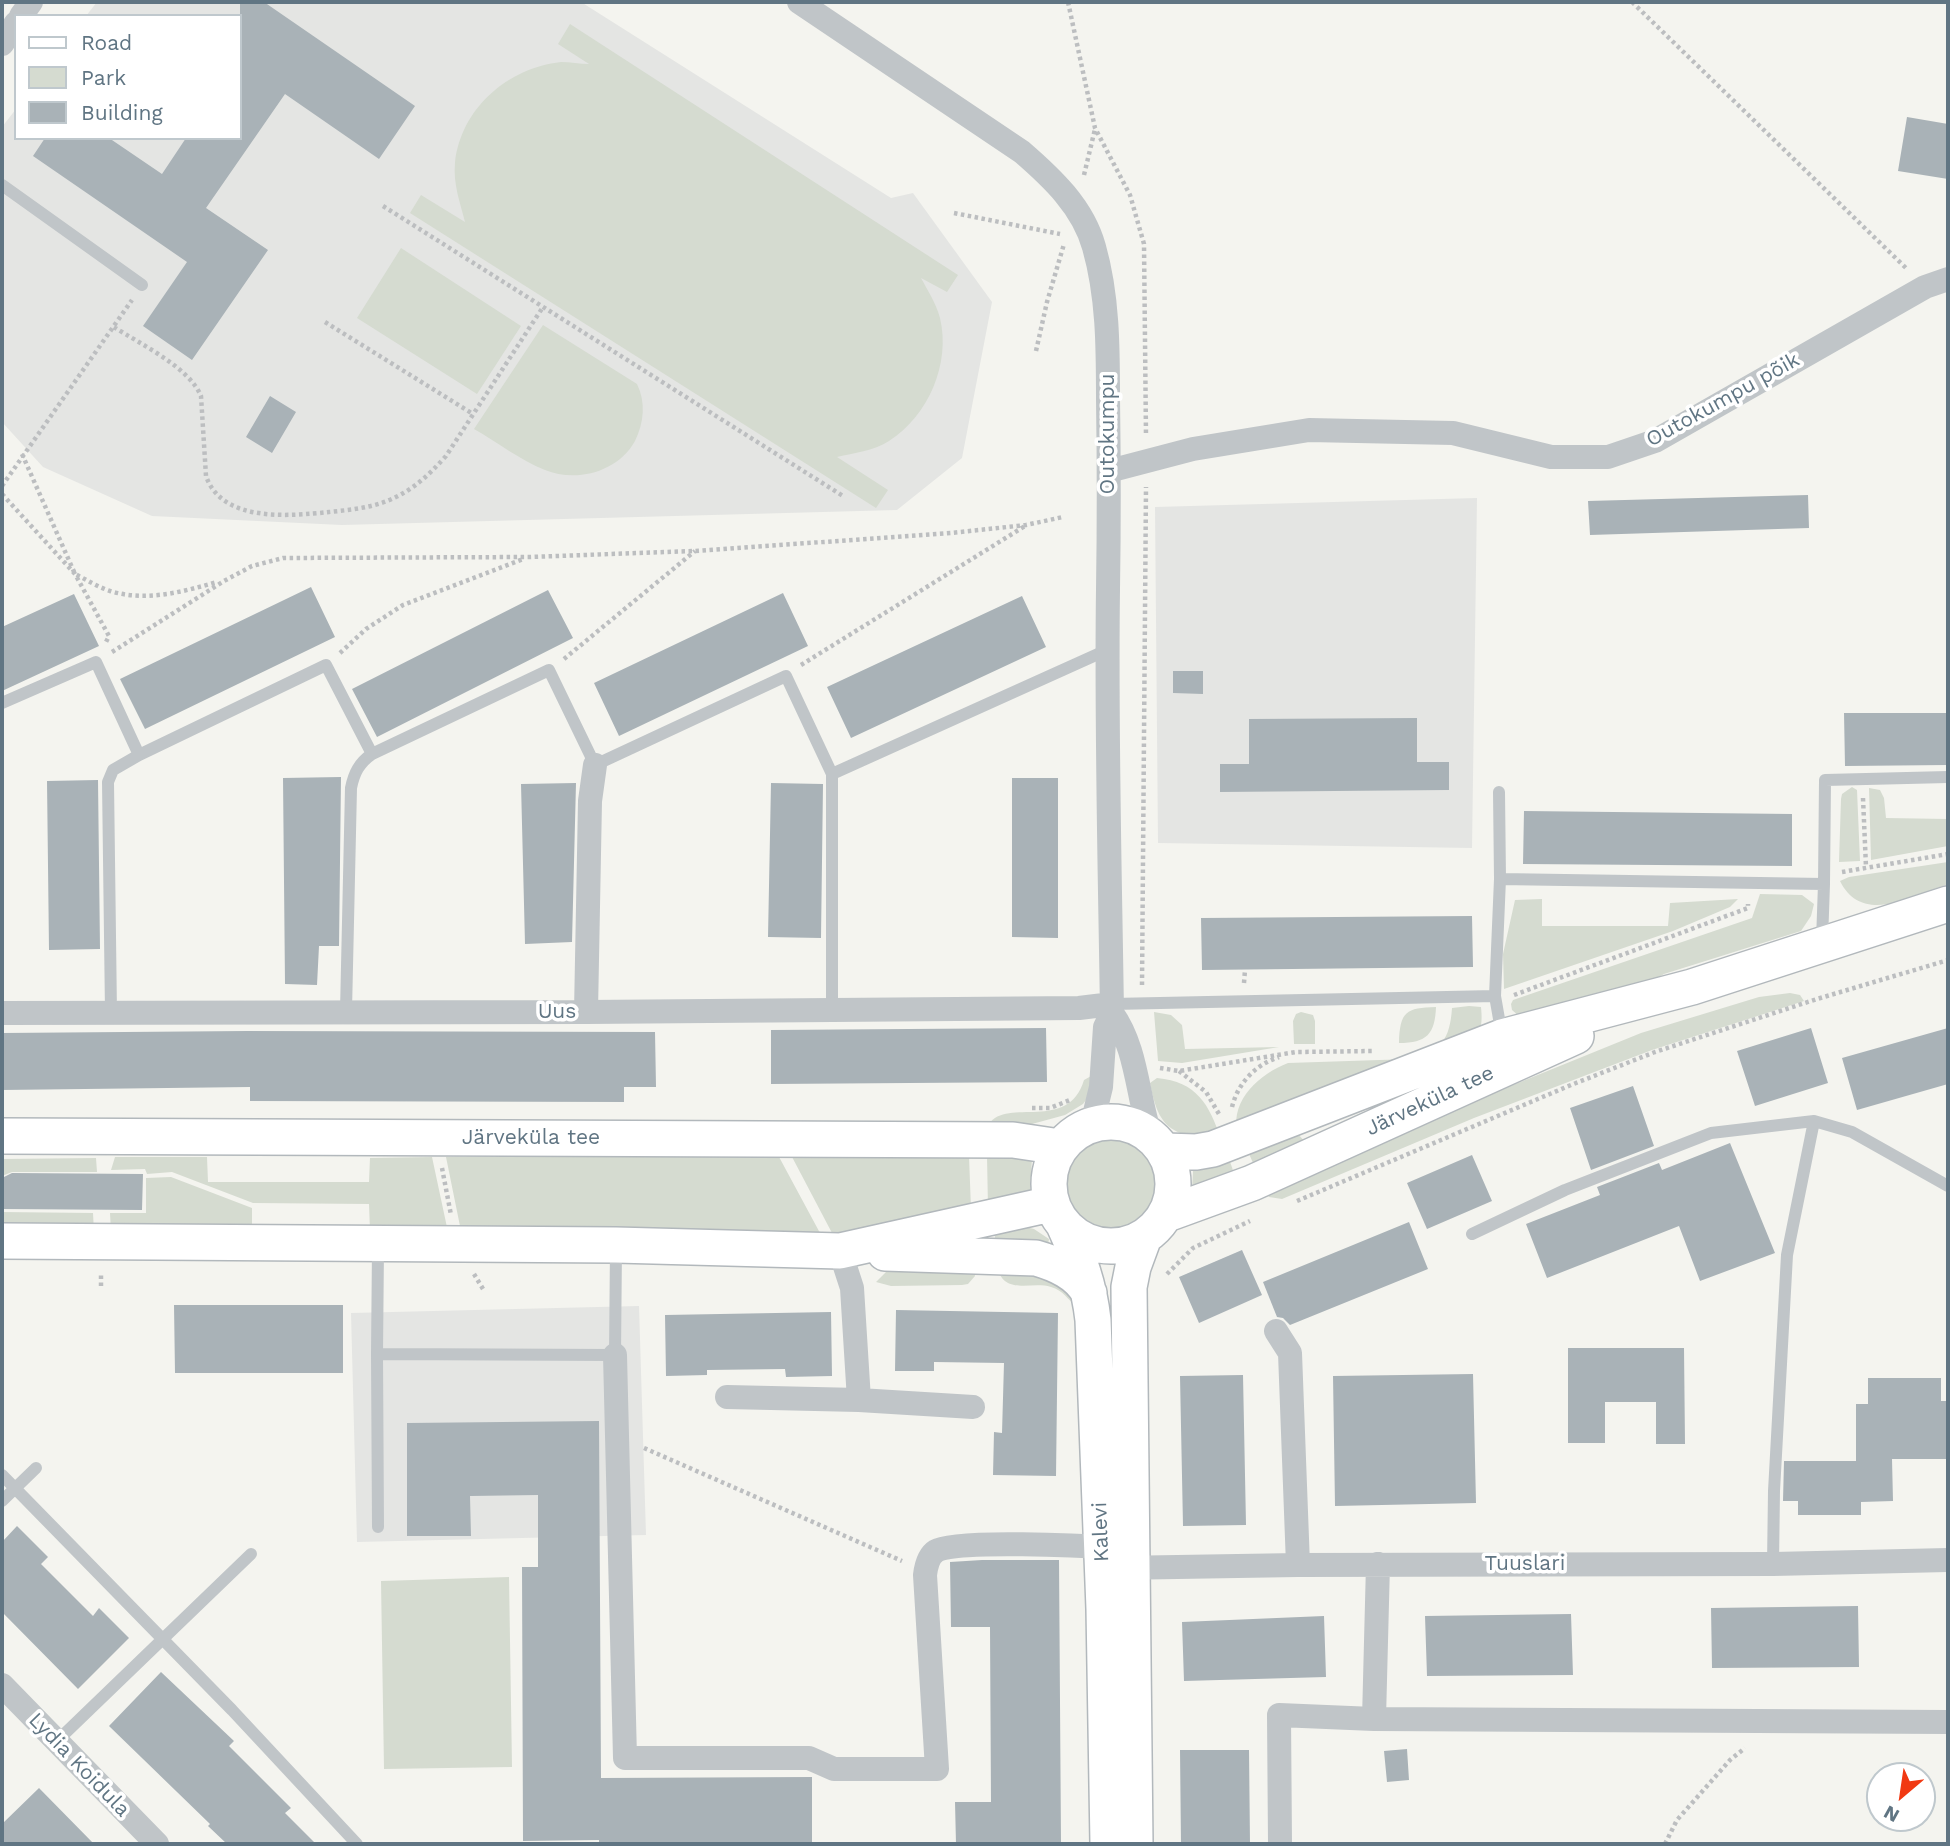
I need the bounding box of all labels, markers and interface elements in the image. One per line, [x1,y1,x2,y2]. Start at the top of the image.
legend [14,14,242,140]
text: Road [81,30,132,55]
text: Park [81,65,126,90]
text: Building [81,100,163,125]
street label: Outokumpu põik [1642,347,1804,453]
street label: Outokumpu [1095,373,1121,495]
street label: Uus [538,999,576,1025]
street label: Järveküla tee [1362,1060,1498,1142]
street label: Järveküla tee [462,1125,600,1151]
street label: Kalevi [1087,1502,1115,1562]
street label: Tuuslari [1485,1551,1565,1577]
street label: Lydia Koidula [23,1708,135,1822]
north arrow [1866,1762,1936,1832]
text: N [1880,1801,1903,1828]

